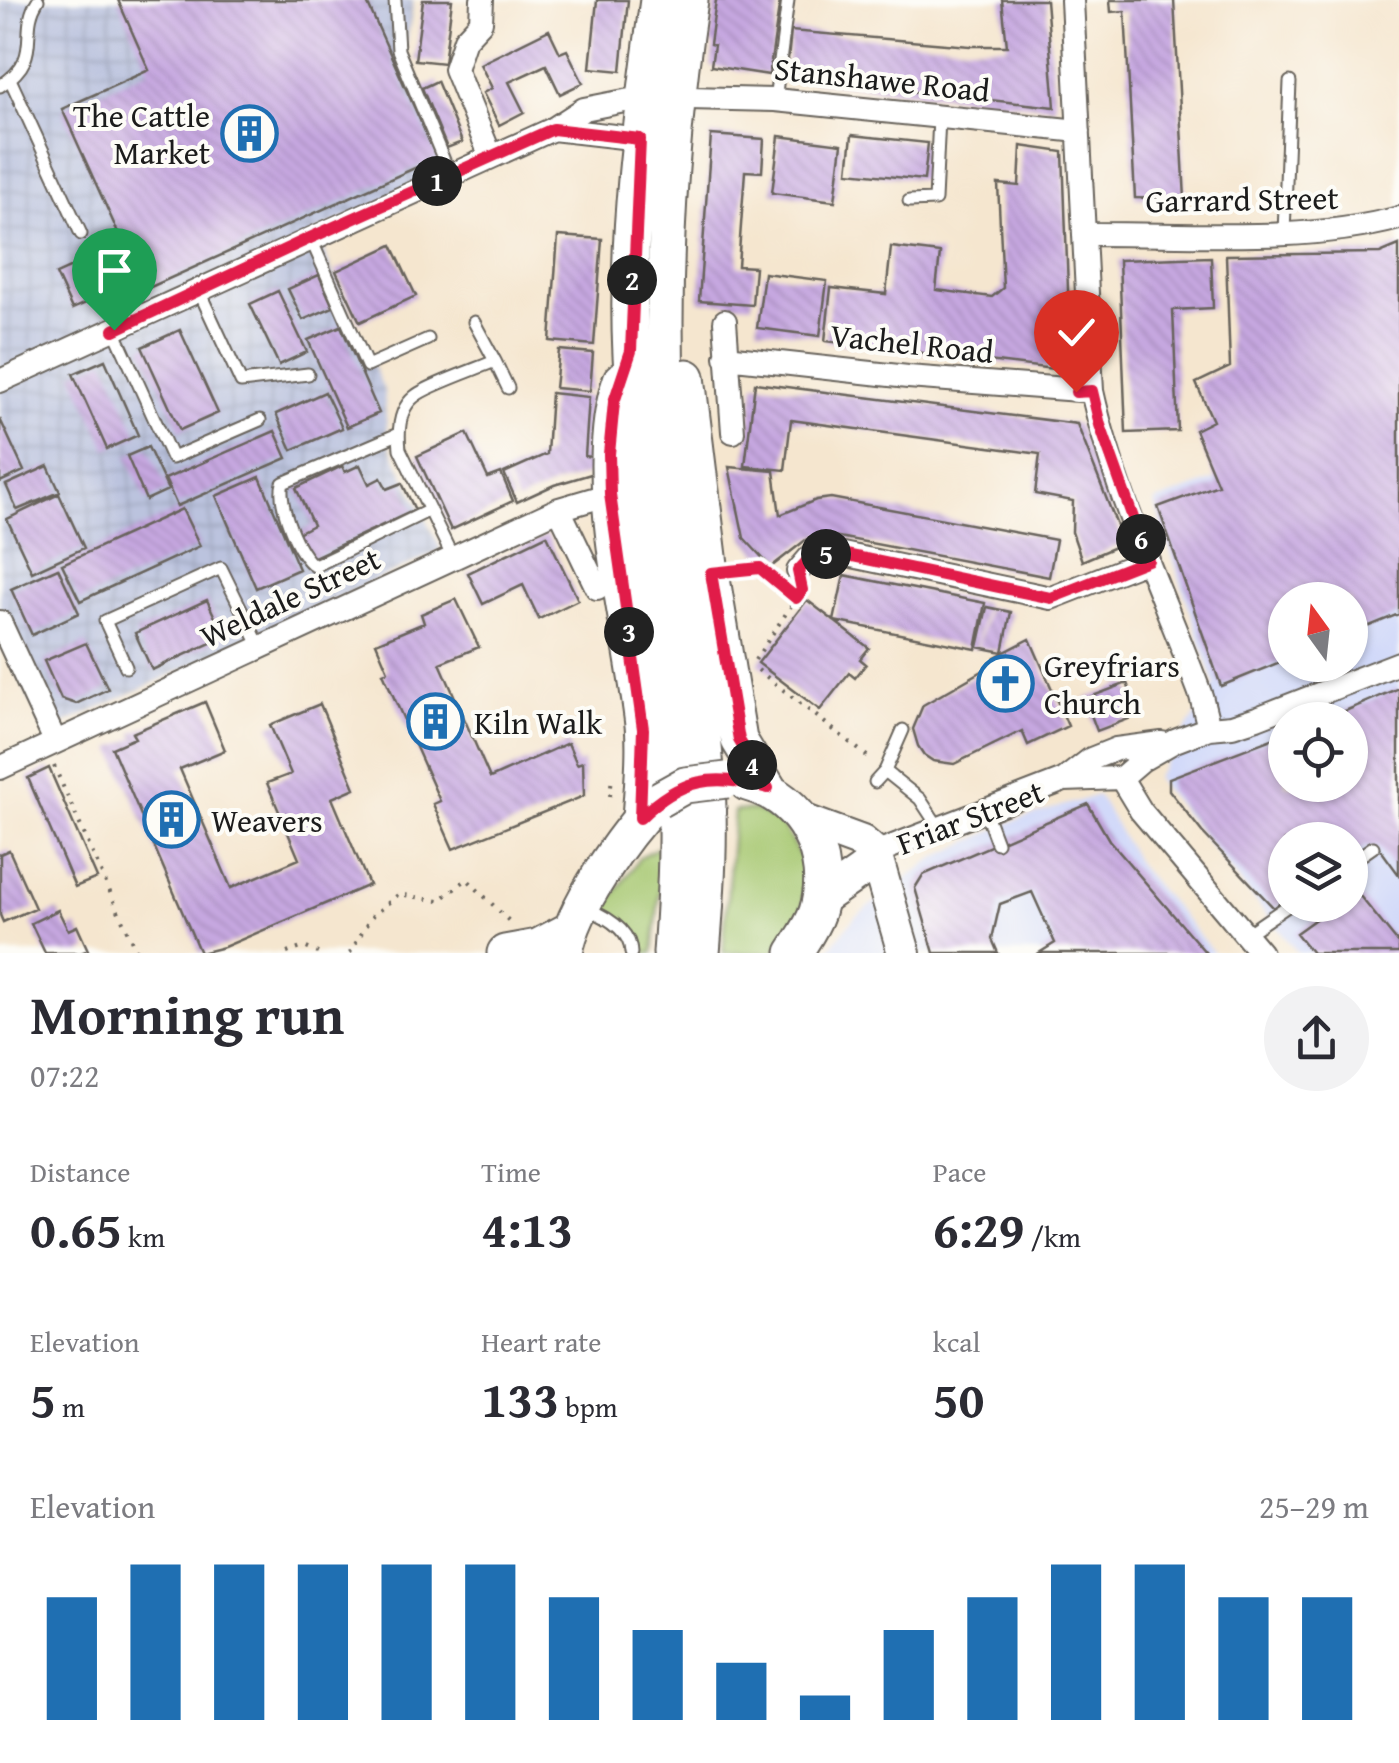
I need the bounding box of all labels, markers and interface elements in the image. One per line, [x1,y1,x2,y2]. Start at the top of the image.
street label: Stanshawe Road [772,44,992,114]
place label: The Cattle Market [73,92,210,176]
building icon: The Cattle Market [219,103,279,163]
pin: 1 [412,156,462,206]
text: 1 [430,160,444,201]
street label: Garrard Street [1145,174,1339,224]
pin [72,228,157,331]
icon: arrive [87,243,142,298]
pin: 2 [607,255,657,305]
text: 2 [625,259,639,300]
pin [1034,290,1119,393]
icon: check [1049,305,1104,360]
street label: Vachel Road [828,311,996,375]
pin: 6 [1116,514,1166,564]
text: 6 [1134,518,1148,559]
pin: 5 [801,529,851,579]
text: 5 [819,533,833,574]
street label: Weldale Street [192,535,388,659]
north arrow [1268,582,1368,682]
map controls [1268,582,1368,922]
pin: 3 [604,607,654,657]
text: 3 [622,611,636,652]
place label: Greyfriars Church [1044,642,1180,726]
church icon: Greyfriars Church [975,653,1035,713]
building icon: Kiln Walk [405,692,465,752]
place label: Kiln Walk [474,699,603,746]
button: locate [1268,702,1368,802]
pin: 4 [727,740,777,790]
text: 4 [745,744,759,785]
street label: Friar Street [890,767,1050,867]
building icon: Weavers [142,790,202,850]
place label: Weavers [211,797,323,844]
button: layers [1268,822,1368,922]
text: Morning run [30,974,344,1054]
button: share [1264,986,1369,1091]
text: 07:22 [30,1052,99,1099]
text: Distance [30,1151,130,1192]
text: Time [481,1151,541,1192]
text: Pace [933,1151,987,1192]
text: 0.65 [30,1192,122,1265]
text: 4:13 [481,1192,573,1265]
text: 6:29 [933,1192,1025,1265]
text: km [122,1216,165,1257]
text: /km [1025,1216,1081,1257]
text: Elevation [30,1321,140,1362]
text: Heart rate [481,1321,601,1362]
text: kcal [933,1321,980,1362]
text: 5 [30,1362,56,1435]
text: 133 [481,1362,559,1435]
text: 50 [933,1362,984,1435]
text: m [56,1386,85,1427]
text: bpm [559,1386,618,1427]
text: Elevation [30,1483,155,1530]
text: 25–29 m [1259,1483,1369,1530]

